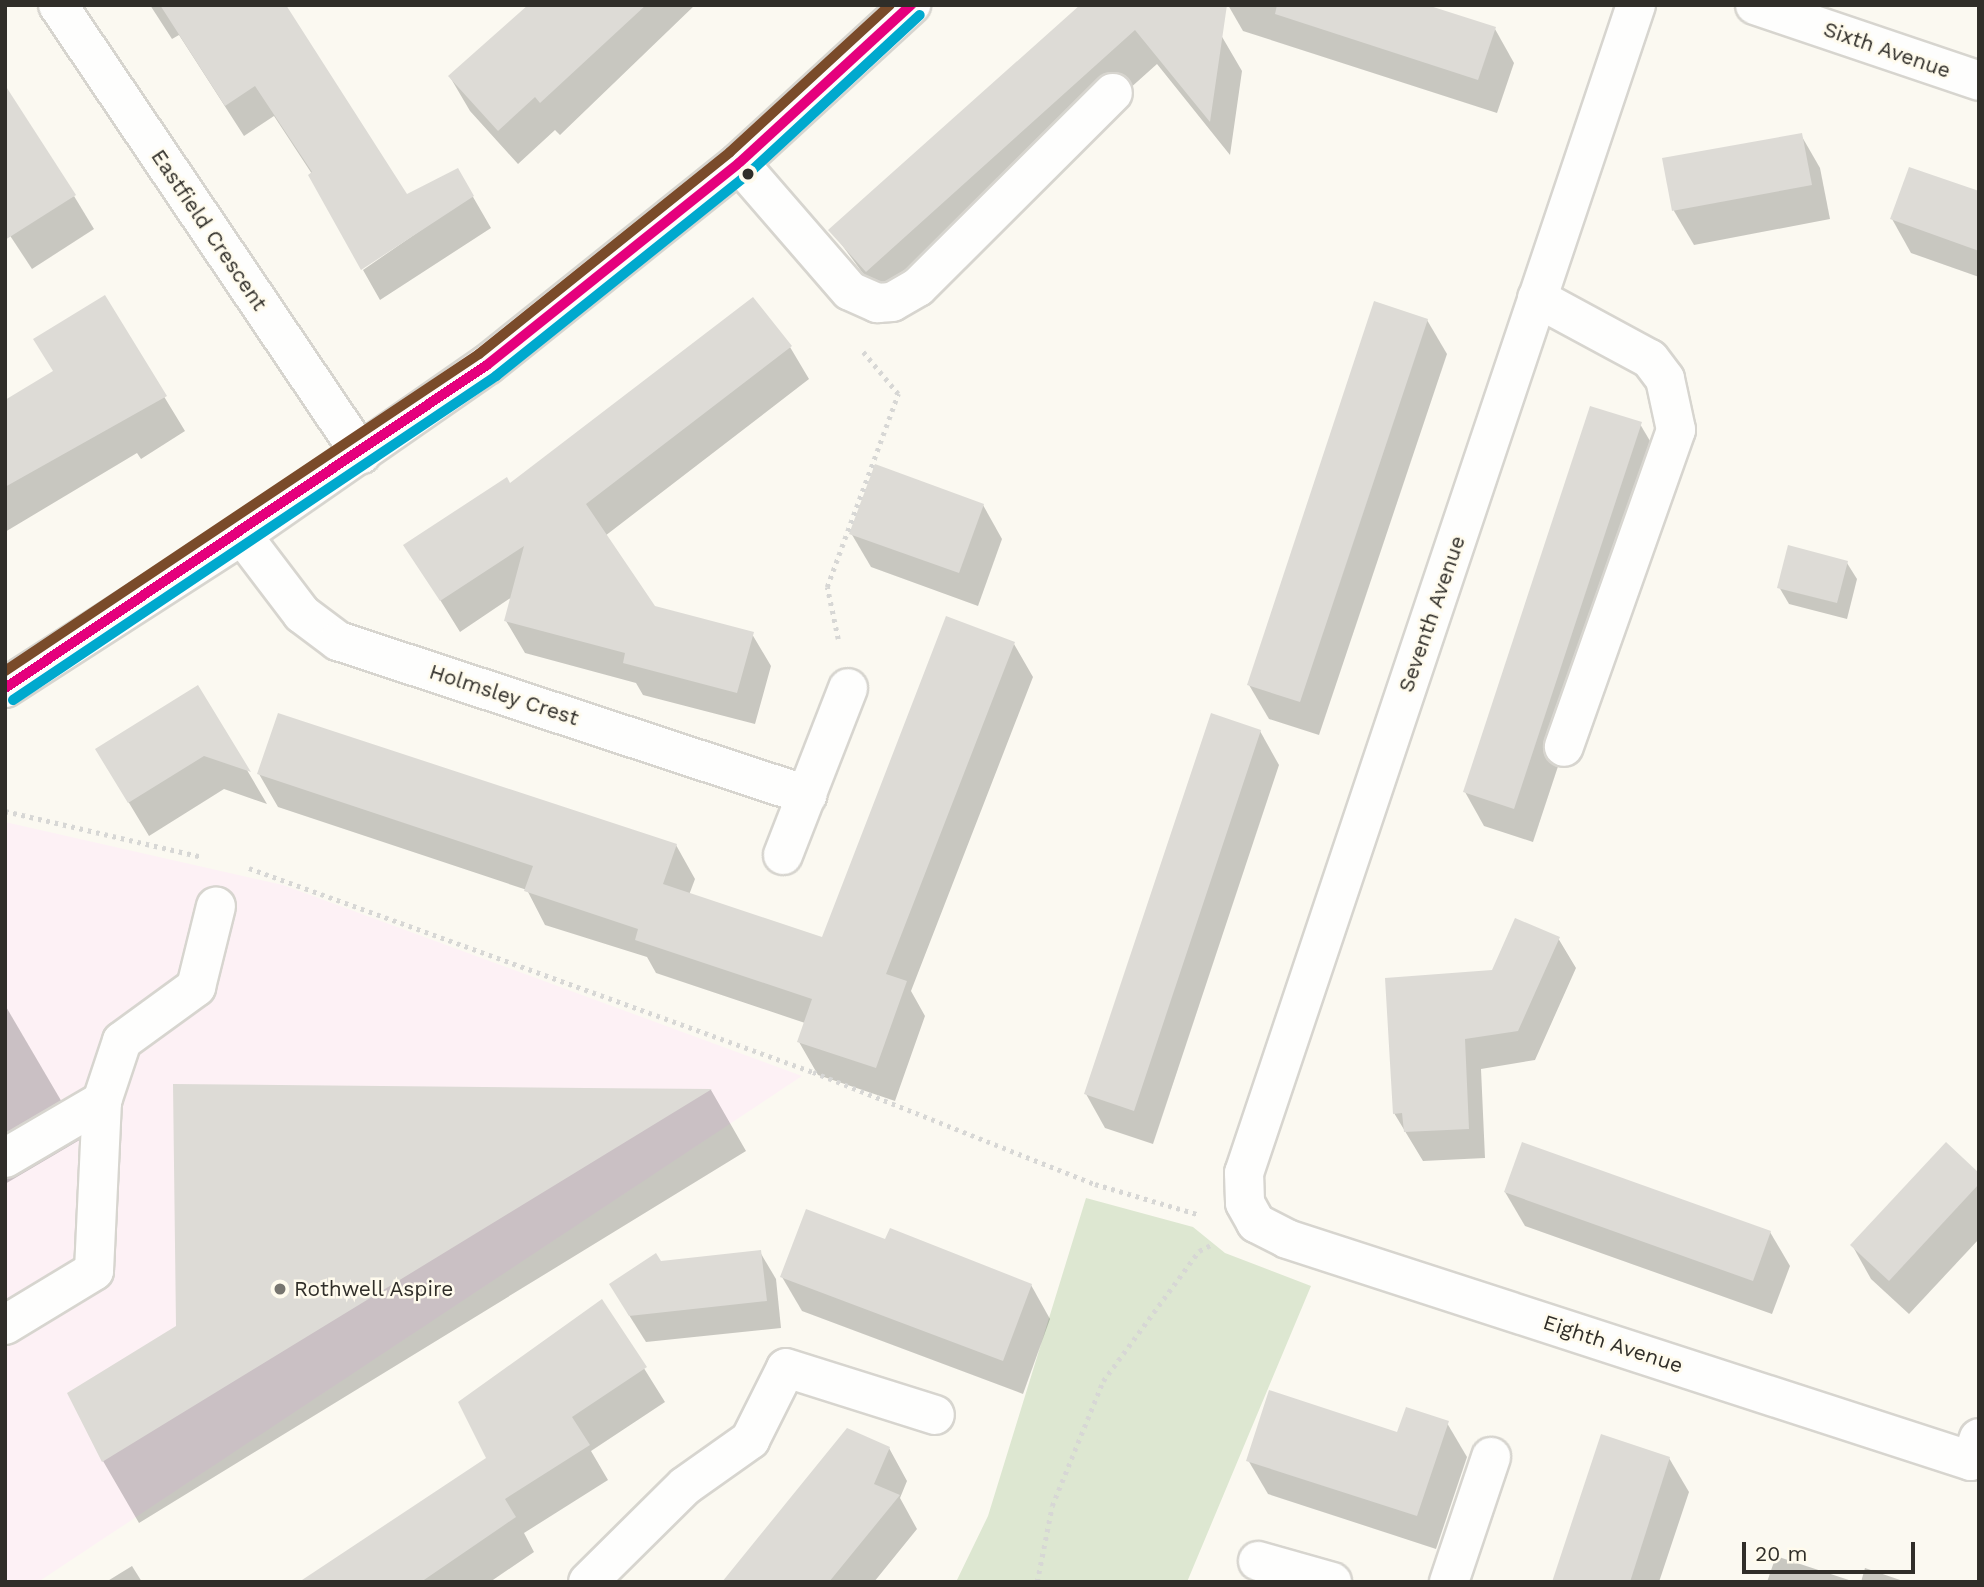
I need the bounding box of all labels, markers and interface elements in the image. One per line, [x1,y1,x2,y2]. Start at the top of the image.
street label: Sixth Avenue [1820,16,1954,84]
street label: Eastfield Crescent [146,145,272,315]
unlabelled marker [741,167,755,181]
street label: Seventh Avenue [1393,532,1471,696]
street label: Holmsley Crest [426,659,582,731]
place label: Rothwell Aspire [294,1276,455,1302]
marker: Rothwell Aspire [272,1281,288,1297]
street label: Eighth Avenue [1540,1309,1686,1379]
scale bar [1746,1528,1919,1572]
text: 20 m [1755,1541,1807,1566]

